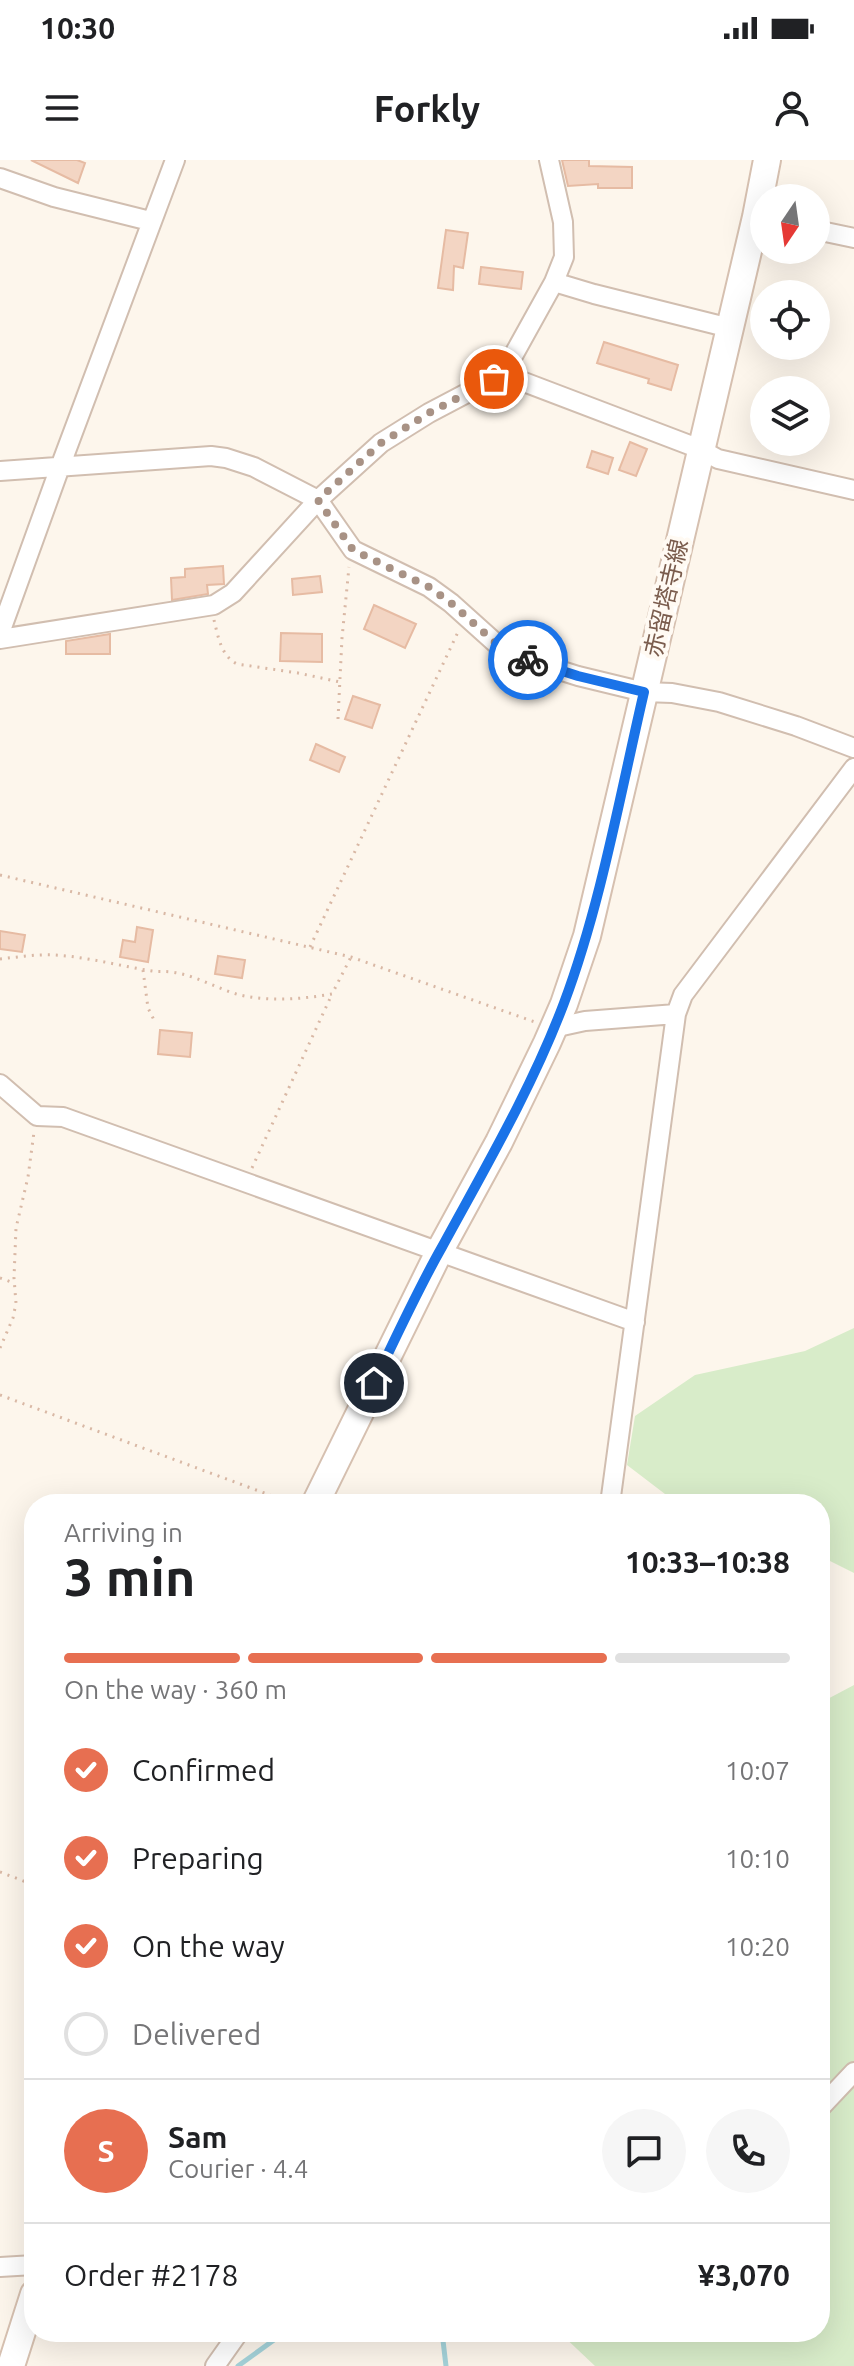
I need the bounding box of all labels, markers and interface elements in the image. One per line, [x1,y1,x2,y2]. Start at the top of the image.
text: 10:30 [40,11,115,45]
icon: menu [40,86,84,130]
icon: person [770,86,814,130]
text: Forkly [374,88,480,129]
north arrow [750,184,830,264]
map controls [750,184,830,456]
button: locate [750,280,830,360]
pin [460,345,528,413]
icon: bag [472,357,516,401]
button: layers [750,376,830,456]
street label: 赤留塔寺線 [639,537,693,659]
courier [488,620,568,700]
icon: bike [506,638,550,682]
pin [340,1349,408,1417]
icon: home [352,1361,396,1405]
text: Arriving in [64,1518,183,1547]
text: 10:33–10:38 [625,1545,790,1579]
text: 3 min [64,1548,195,1606]
text: On the way · 360 m [64,1675,287,1704]
icon: check [64,1748,108,1792]
text: Confirmed [132,1753,275,1787]
text: 10:07 [725,1756,790,1785]
icon: check [64,1836,108,1880]
text: Preparing [132,1841,264,1875]
text: 10:10 [725,1844,790,1873]
icon: check [64,1924,108,1968]
text: On the way [132,1929,285,1963]
text: 10:20 [725,1932,790,1961]
text: Delivered [132,2017,261,2051]
button: chat [602,2109,686,2193]
button: phone [706,2109,790,2193]
text: Sam [168,2120,227,2154]
text: S [97,2134,115,2168]
text: Courier · 4.4 [168,2154,308,2183]
text: Order #2178 [64,2258,238,2292]
text: ¥3,070 [698,2258,790,2292]

